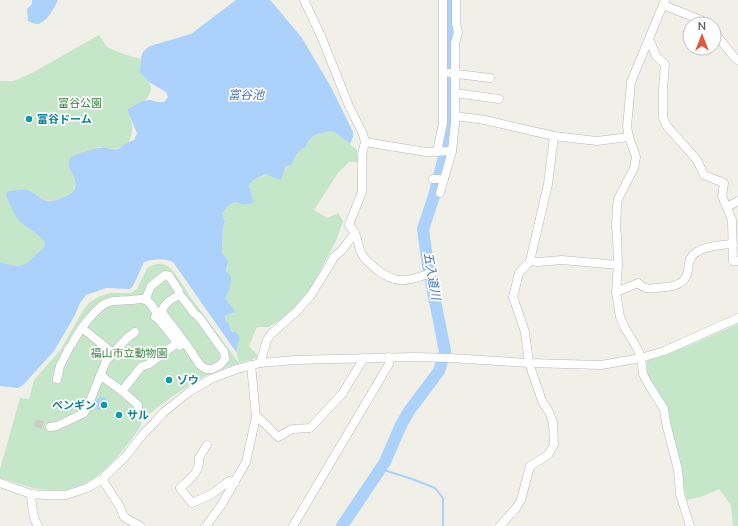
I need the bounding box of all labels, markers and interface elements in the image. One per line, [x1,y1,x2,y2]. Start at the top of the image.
north arrow [682,16,722,56]
text: N [698,19,706,33]
water label: 富谷池 [228,87,265,102]
park label: 富谷公園 [58,96,102,110]
place label: 富谷ドーム [37,112,92,126]
marker: 富谷ドーム [24,114,34,124]
water label: 五入道川 [421,251,444,303]
park label: 福山市立動物園 [91,346,168,360]
place label: ゾウ [177,373,199,387]
marker: ゾウ [164,375,174,385]
place label: ペンギン [52,398,96,412]
marker: ペンギン [99,400,109,410]
place label: サル [127,408,149,422]
marker: サル [114,410,124,420]

